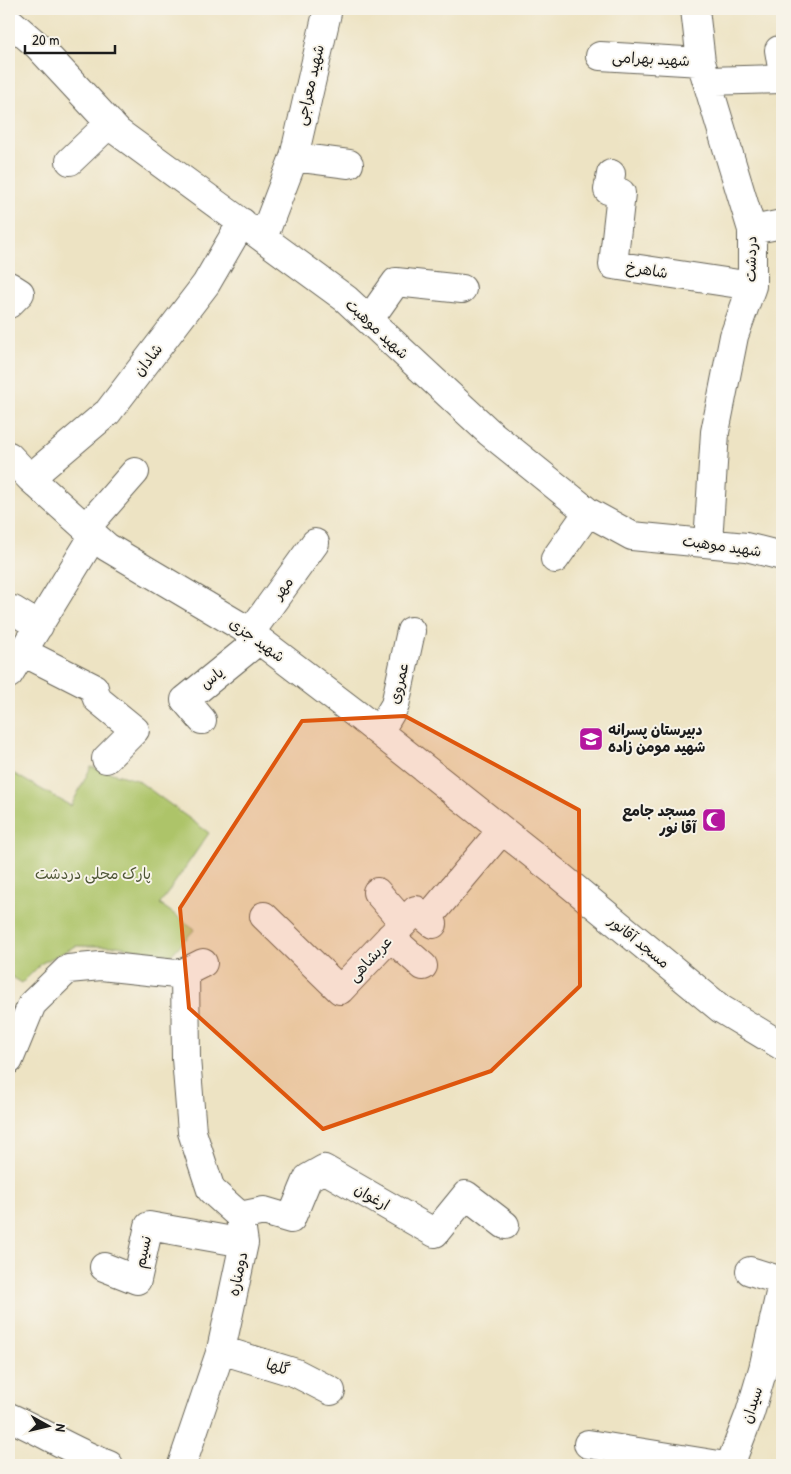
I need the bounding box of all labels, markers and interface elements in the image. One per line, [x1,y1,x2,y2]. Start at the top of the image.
scale bar [25,22,115,54]
text: 20 m [32,29,59,50]
street label: شهید معراجی [290,42,329,127]
street label: شهید بهرامی [612,46,690,71]
street label: دردشت [740,236,761,282]
street label: شاهرخ [625,256,670,283]
street label: شهید موهبت [341,294,414,363]
street label: شادان [128,339,167,380]
street label: شهید موهبت [681,530,763,561]
street label: مهر [266,572,298,605]
street label: شهید جزی [225,612,289,667]
street label: عمروی [383,660,414,706]
street label: یاس [195,661,228,694]
place label: دبیرستان پسرانه شهید مومن زاده [608,719,705,757]
school or university icon: دبیرستان پسرانه شهید مومن زاده [578,726,604,752]
place label: مسجد جامع آقا نور [622,800,697,838]
mosque icon: مسجد جامع آقا نور [701,807,727,833]
park label: پارک محلی دردشت [35,863,151,884]
street label: مسجد آقانور [603,910,674,973]
street label: عربشاهی [343,931,396,986]
street label: ارغوان [351,1178,394,1215]
street label: نسیم [129,1234,158,1270]
street label: دومناره [223,1250,252,1298]
street label: گلها [264,1353,293,1380]
street label: سیدان [736,1384,767,1426]
north arrow [22,1402,72,1452]
text: N [51,1423,71,1433]

